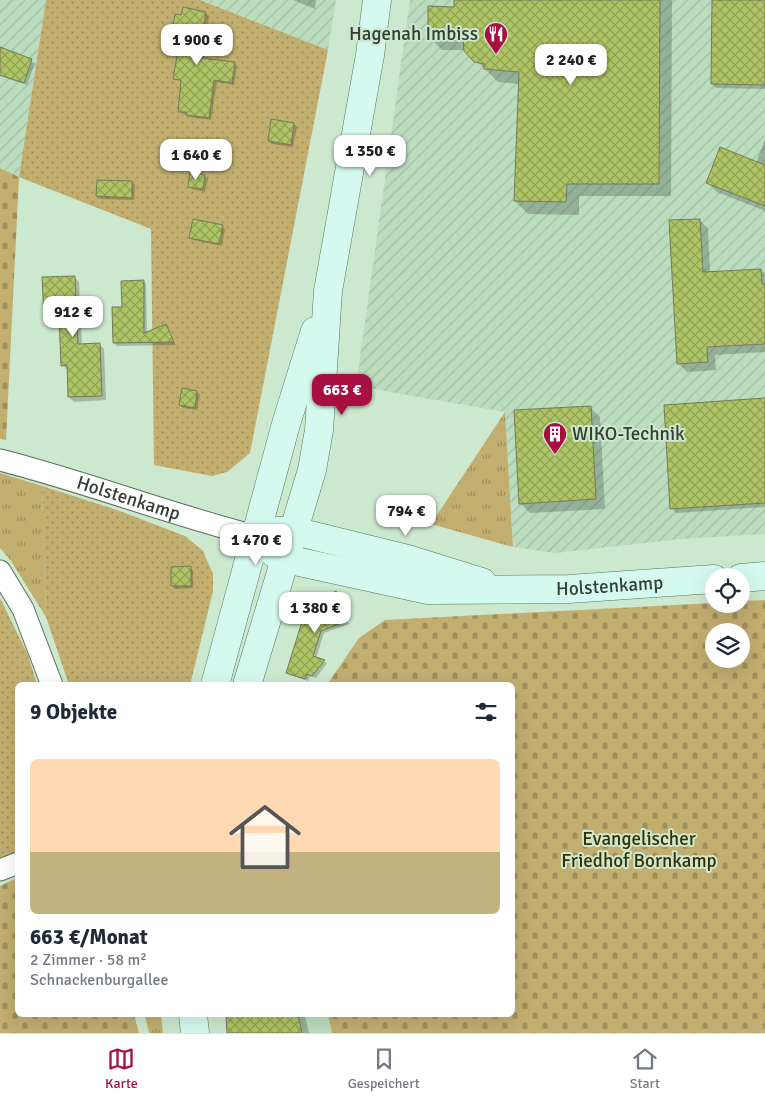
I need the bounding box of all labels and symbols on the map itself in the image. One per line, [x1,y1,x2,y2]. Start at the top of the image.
restaurant icon: Hagenah Imbiss [483,21,509,55]
place label: Hagenah Imbiss [349,22,478,46]
pin: 1 900 € [151,23,243,66]
pin: 2 240 € [525,44,617,86]
pin: 1 350 € [324,134,416,177]
pin: 1 640 € [150,138,242,181]
pin: 912 € [38,296,108,338]
pin: 663 € [307,374,377,416]
building icon: WIKO-Technik [542,421,568,455]
place label: WIKO-Technik [572,422,685,446]
street label: Holstenkamp [74,471,183,526]
pin: 794 € [371,494,441,537]
pin: 1 470 € [210,524,302,566]
street label: Holstenkamp [556,571,664,601]
pin: 1 380 € [269,592,361,634]
park label: Evangelischer Friedhof Bornkamp [561,827,717,873]

